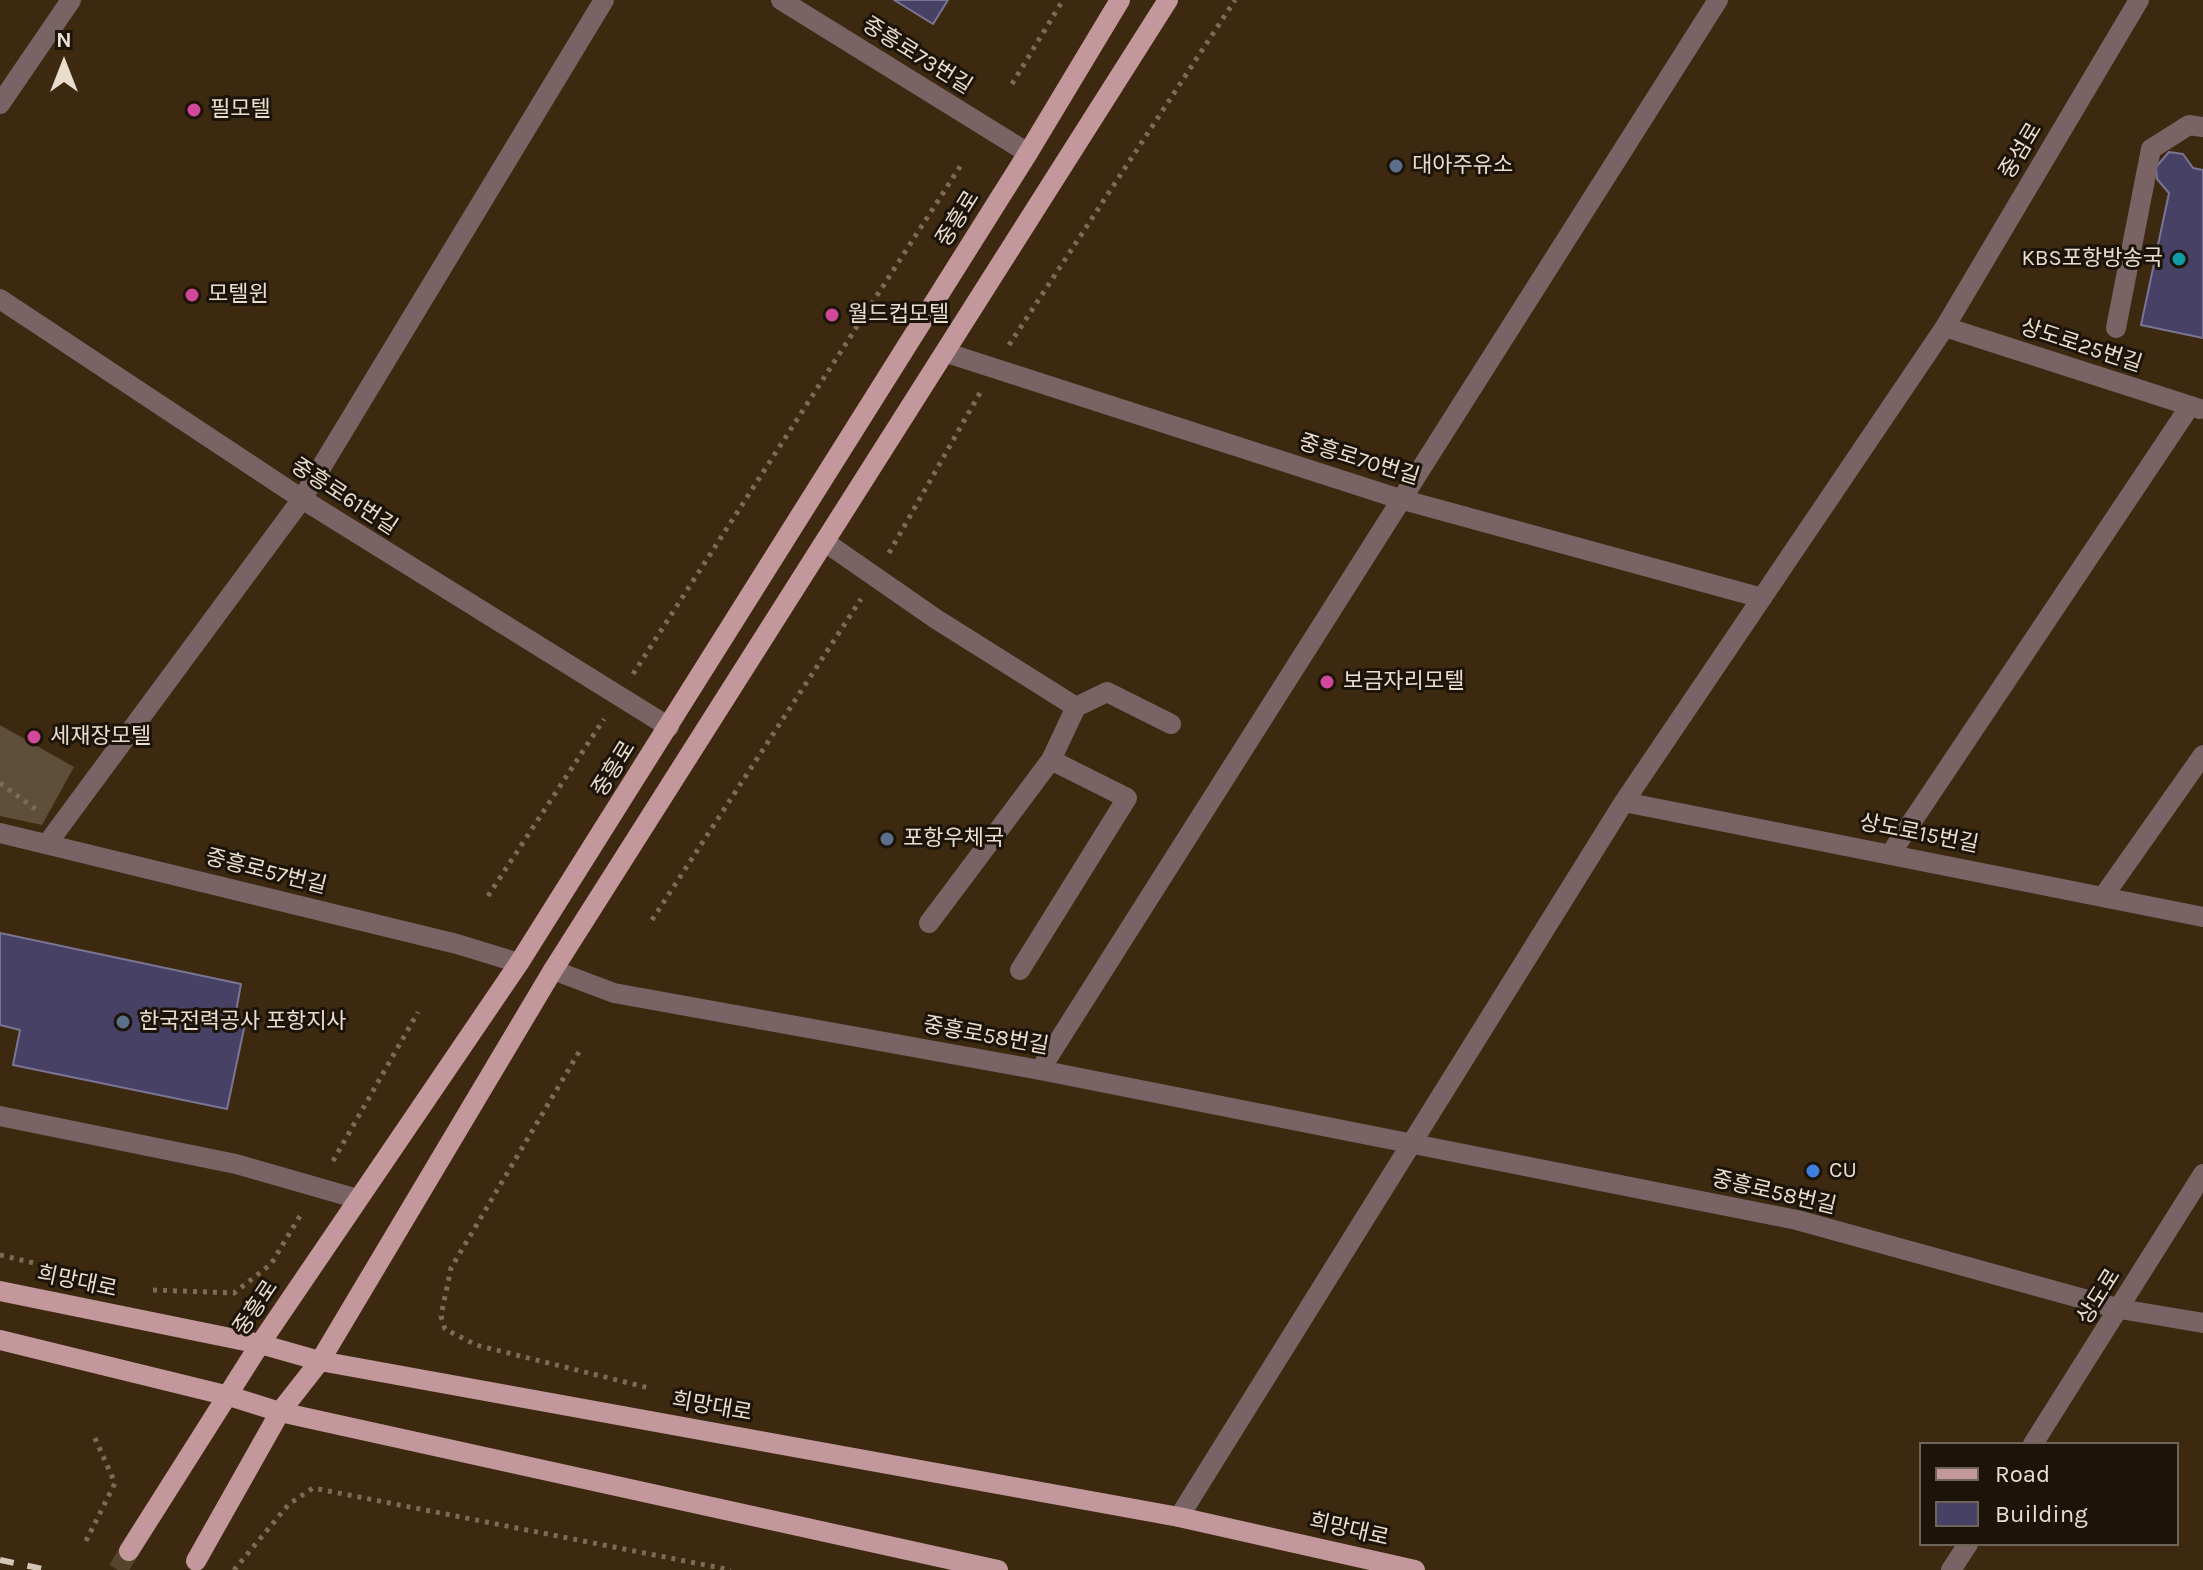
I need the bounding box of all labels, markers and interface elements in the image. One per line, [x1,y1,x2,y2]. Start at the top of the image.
street label: 중흥로73번길 [857,12,977,100]
north arrow [24,24,104,104]
text: N [56,27,72,53]
place label: 필모텔 [210,97,271,123]
marker: 필모텔 [185,101,203,119]
street label: 중섬로 [1994,118,2048,184]
place label: 대아주유소 [1412,153,1513,179]
marker: 대아주유소 [1387,157,1405,175]
street label: 중흥로 [931,186,985,252]
place label: KBS포항방송국 [2021,246,2163,272]
marker: KBS포항방송국 [2170,250,2188,268]
place label: 모텔윈 [208,282,269,308]
marker: 모텔윈 [183,286,201,304]
place label: 월드컵모텔 [848,302,949,328]
marker: 월드컵모텔 [823,306,841,324]
street label: 상도로25번길 [2017,314,2145,378]
street label: 중흥로70번길 [1296,429,1422,491]
street label: 중흥로61번길 [286,453,402,541]
place label: 보금자리모텔 [1343,669,1464,695]
marker: 보금자리모텔 [1318,673,1336,691]
place label: 세재장모텔 [50,724,151,750]
marker: 세재장모텔 [25,728,43,746]
street label: 중흥로 [587,736,641,802]
street label: 상도로15번길 [1857,810,1981,858]
place label: 포항우체국 [903,826,1004,852]
marker: 포항우체국 [878,830,896,848]
street label: 중흥로57번길 [203,844,329,900]
place label: 한국전력공사 포항지사 [139,1009,347,1035]
street label: 중흥로58번길 [921,1012,1051,1060]
marker: 한국전력공사 포항지사 [114,1013,132,1031]
place label: CU [1829,1158,1857,1184]
marker: CU [1804,1162,1822,1180]
street label: 중흥로58번길 [1709,1166,1839,1220]
street label: 희망대로 [35,1261,119,1303]
street label: 상도로 [2072,1264,2126,1330]
street label: 중흥로 [228,1275,284,1341]
street label: 희망대로 [670,1387,754,1427]
legend [1919,1442,2179,1546]
text: Road [1995,1460,2050,1488]
text: Building [1995,1500,2088,1528]
street label: 희망대로 [1307,1508,1391,1552]

